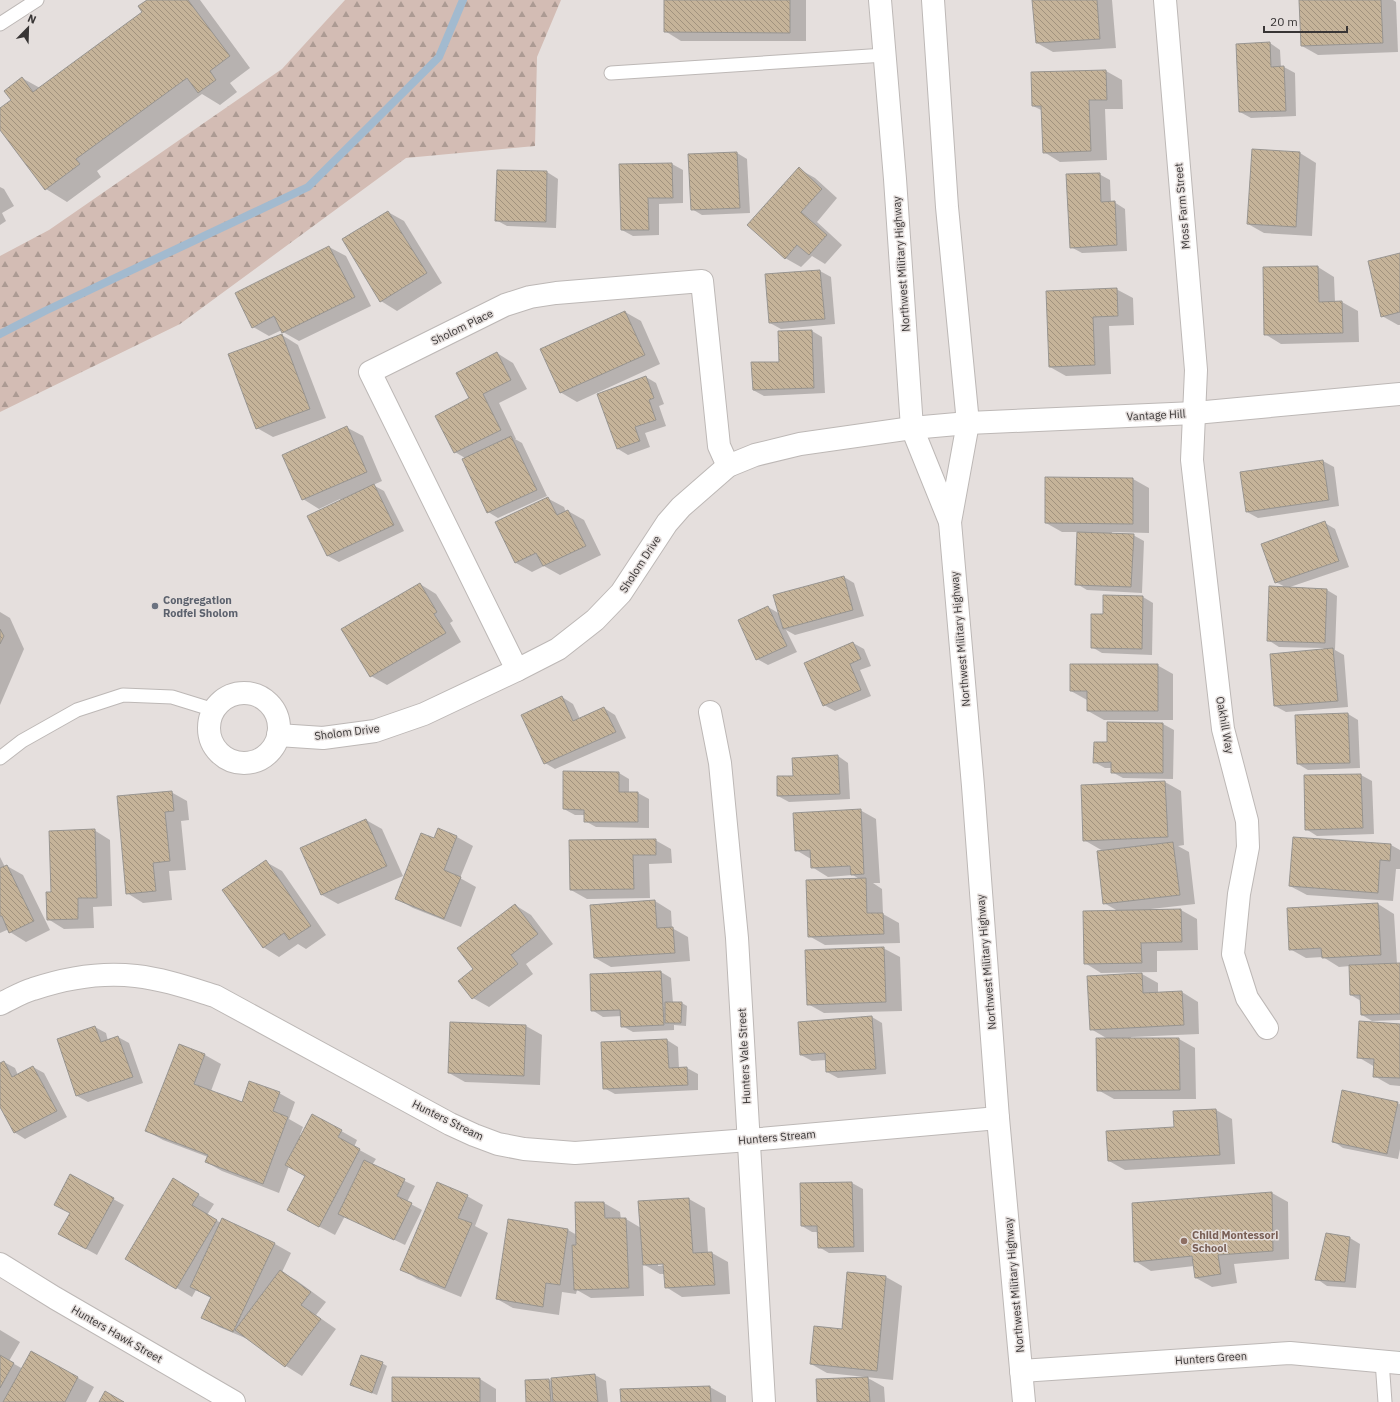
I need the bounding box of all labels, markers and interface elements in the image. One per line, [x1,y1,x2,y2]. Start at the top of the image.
north arrow [8,8,48,48]
scale bar [1264,8,1347,34]
text: N [26,11,38,27]
text: 20 m [1270,14,1298,29]
street label: Moss Farm Street [1171,162,1193,250]
street label: Northwest Military Highway [889,195,913,332]
street label: Sholom Place [429,306,495,348]
street label: Vantage Hill [1126,406,1186,424]
street label: Sholom Drive [616,533,664,595]
street label: Northwest Military Highway [947,570,973,707]
place label: Congregation Rodfei Sholom [163,593,238,620]
marker: Congregation Rodfei Sholom [150,601,160,611]
street label: Oakhill Way [1213,695,1237,755]
street label: Sholom Drive [314,721,380,743]
street label: Northwest Military Highway [973,893,999,1030]
street label: Hunters Vale Street [734,1007,754,1104]
street label: Hunters Stream [410,1097,486,1143]
street label: Hunters Stream [738,1127,816,1147]
street label: Northwest Military Highway [1001,1216,1027,1353]
place label: Child Montessori School [1192,1228,1278,1255]
marker: Child Montessori School [1179,1236,1189,1246]
street label: Hunters Hawk Street [69,1302,165,1366]
street label: Hunters Green [1175,1349,1247,1367]

